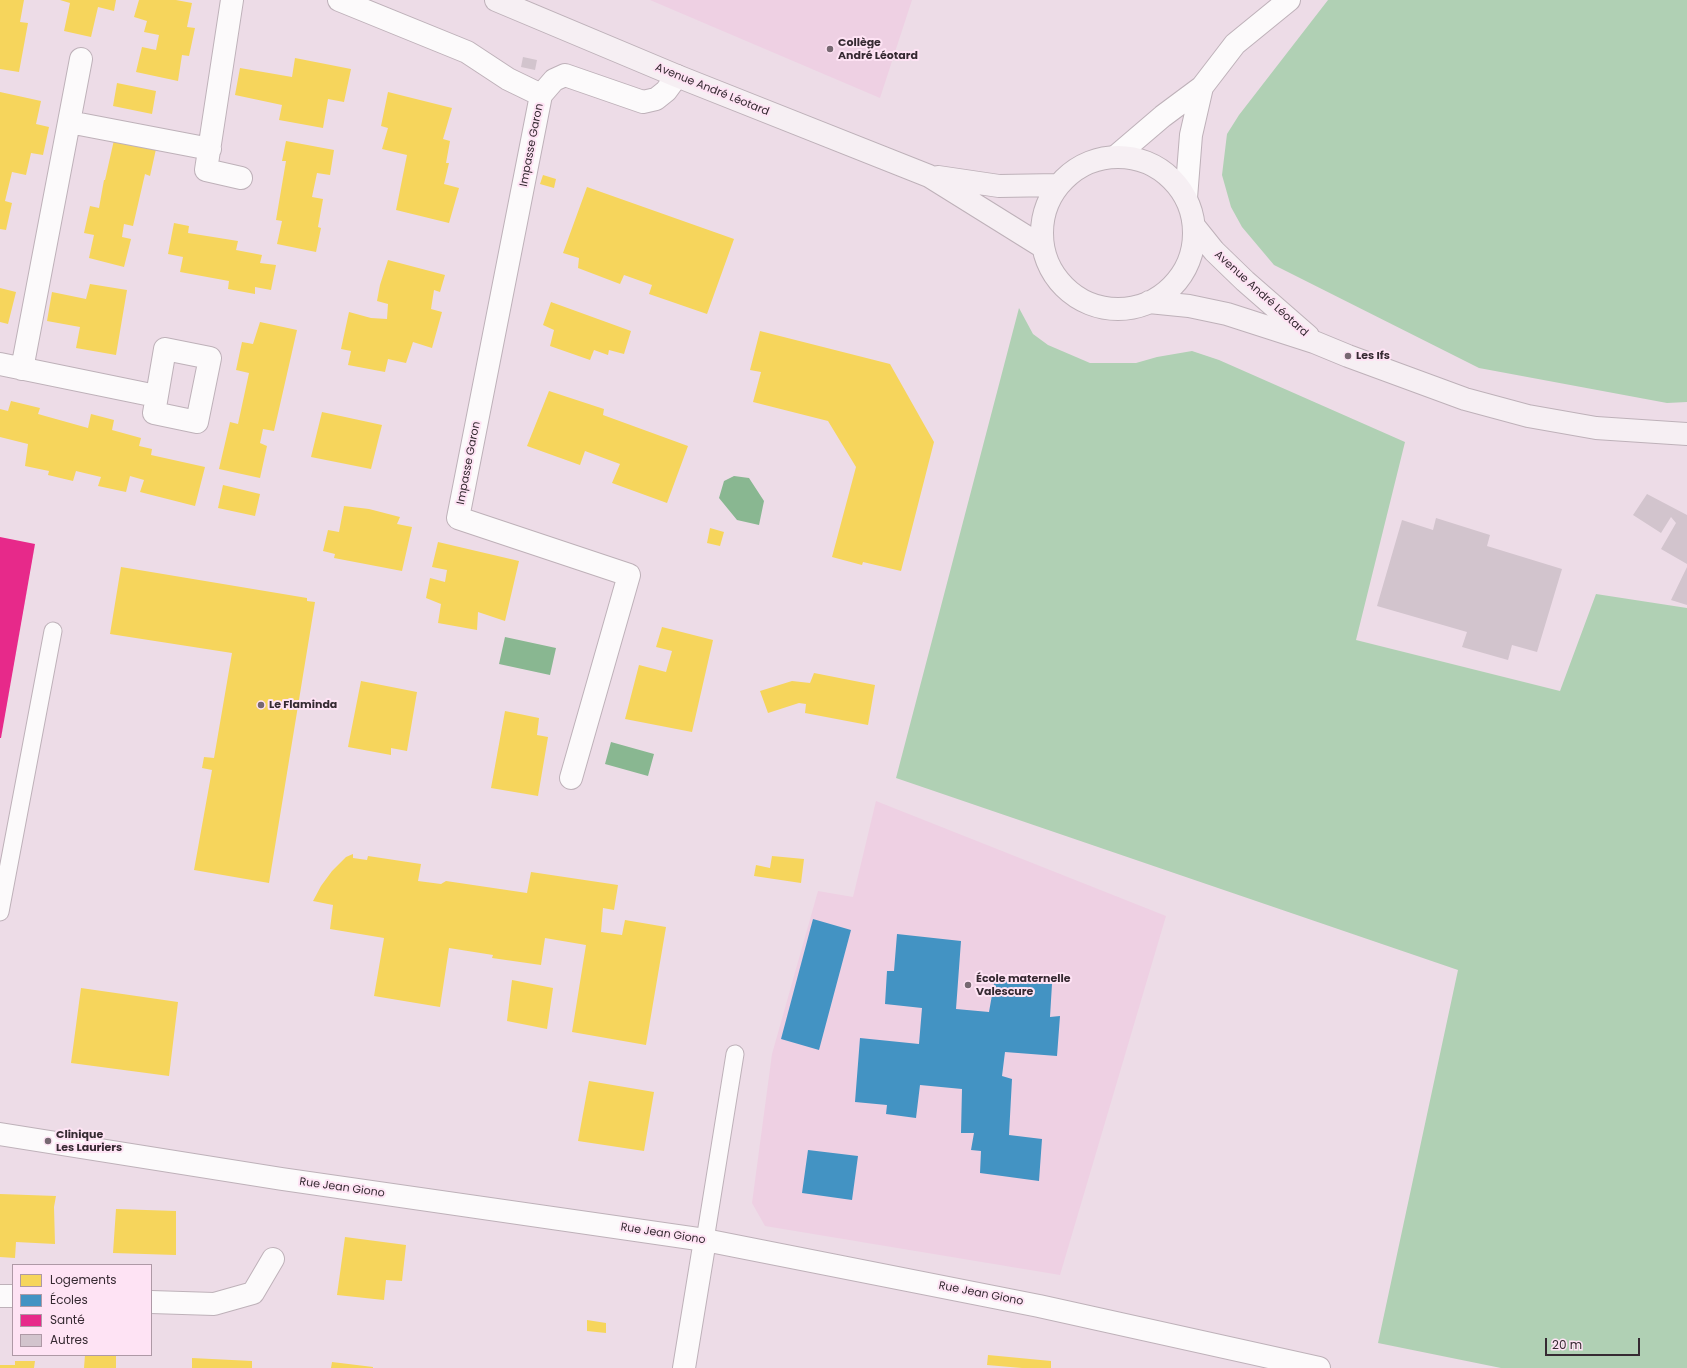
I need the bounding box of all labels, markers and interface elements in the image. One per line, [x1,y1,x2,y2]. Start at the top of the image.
place label: Collège André Léotard [838,36,918,62]
marker: Collège André Léotard [825,44,835,54]
street label: Avenue André Léotard [653,61,771,119]
street label: Impasse Garon [517,102,547,188]
street label: Avenue André Léotard [1211,248,1311,340]
place label: Les Ifs [1356,349,1390,363]
marker: Les Ifs [1343,351,1353,361]
street label: Impasse Garon [454,420,484,506]
place label: Le Flaminda [269,698,337,712]
marker: Le Flaminda [256,700,266,710]
place label: École maternelle Valescure [976,972,1070,998]
marker: École maternelle Valescure [963,980,973,990]
place label: Clinique Les Lauriers [56,1128,122,1154]
marker: Clinique Les Lauriers [43,1136,53,1146]
street label: Rue Jean Giono [299,1175,385,1201]
street label: Rue Jean Giono [620,1221,706,1247]
legend [12,1264,152,1356]
text: Logements [50,1271,117,1288]
street label: Rue Jean Giono [938,1279,1024,1309]
text: Écoles [50,1291,88,1308]
text: Santé [50,1311,85,1328]
scale bar [1547,1330,1642,1356]
text: Autres [50,1331,88,1348]
text: 20 m [1552,1336,1582,1353]

